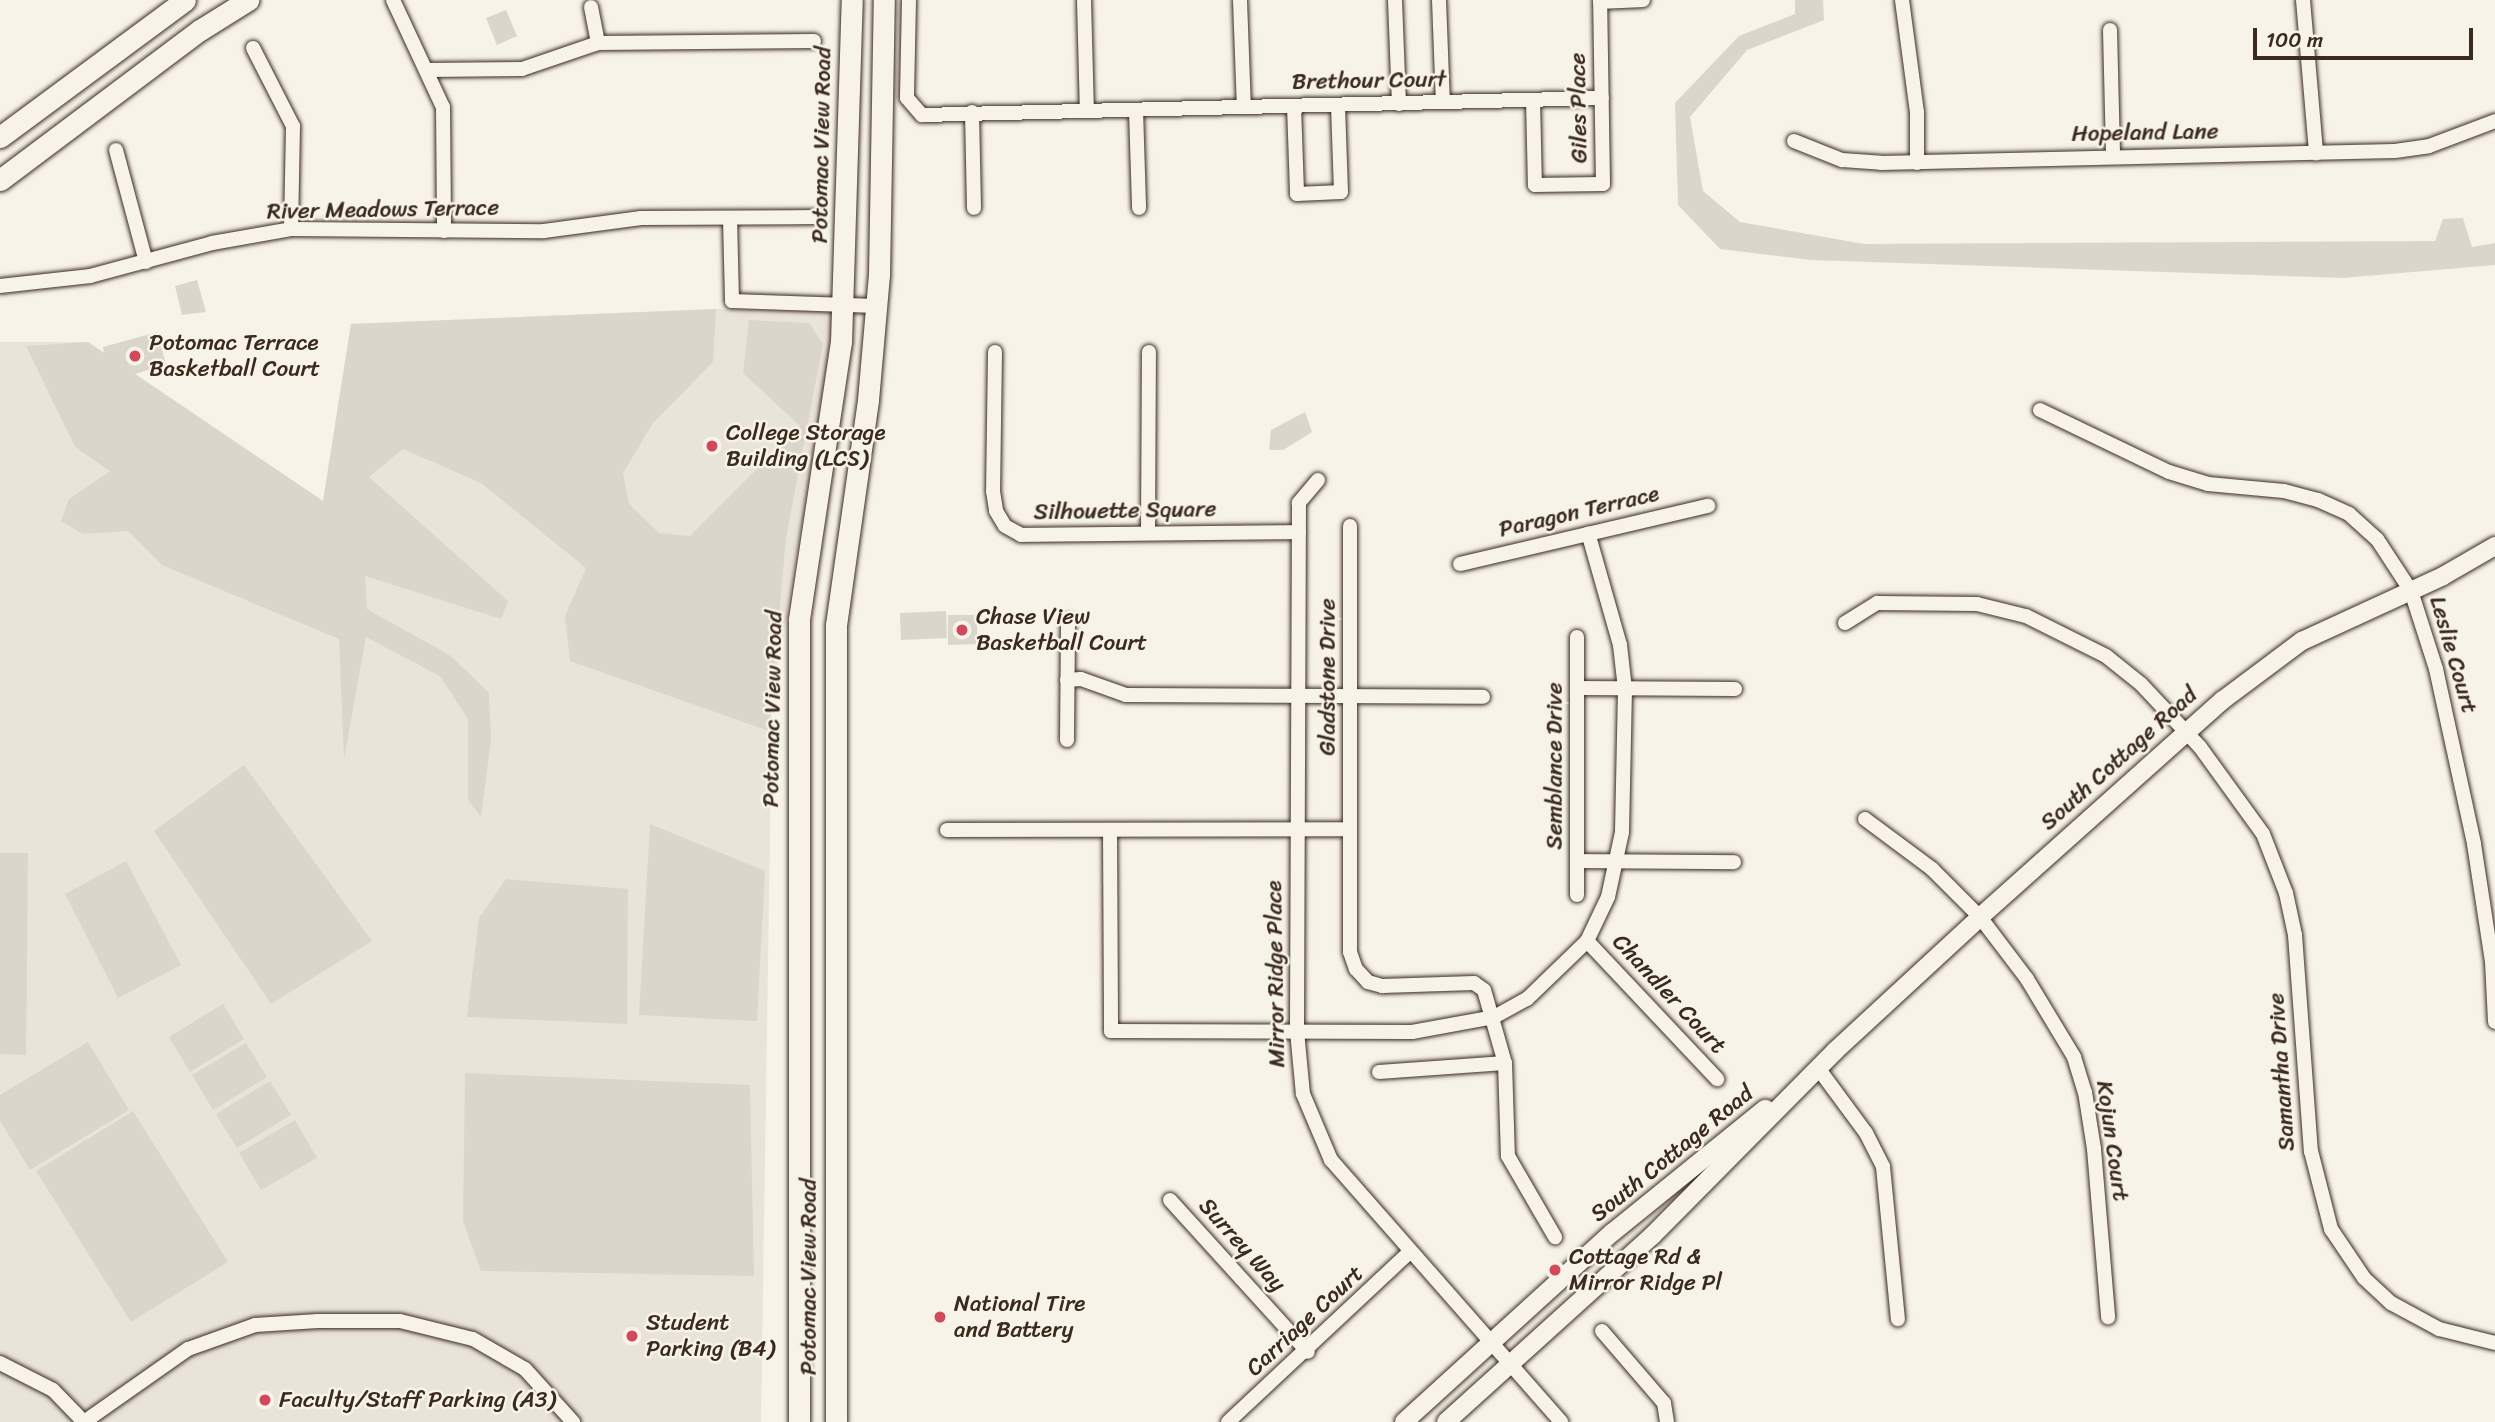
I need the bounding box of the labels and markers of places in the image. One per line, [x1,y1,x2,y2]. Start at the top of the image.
place label: Potomac Terrace Basketball Court [149,329,320,383]
marker: Potomac Terrace Basketball Court [127,348,143,364]
place label: College Storage Building (LCS) [726,419,886,473]
marker: College Storage Building (LCS) [704,438,720,454]
place label: Chase View Basketball Court [976,603,1147,657]
marker: Chase View Basketball Court [954,622,970,638]
place label: Cottage Rd & Mirror Ridge Pl [1569,1243,1722,1297]
marker: Cottage Rd & Mirror Ridge Pl [1547,1262,1563,1278]
place label: National Tire and Battery [954,1290,1086,1344]
place label: Student Parking (B4) [646,1309,775,1363]
marker: National Tire and Battery [932,1309,948,1325]
marker: Student Parking (B4) [624,1328,640,1344]
place label: Faculty/Staff Parking (A3) [279,1386,556,1414]
marker: Faculty/Staff Parking (A3) [257,1392,273,1408]

